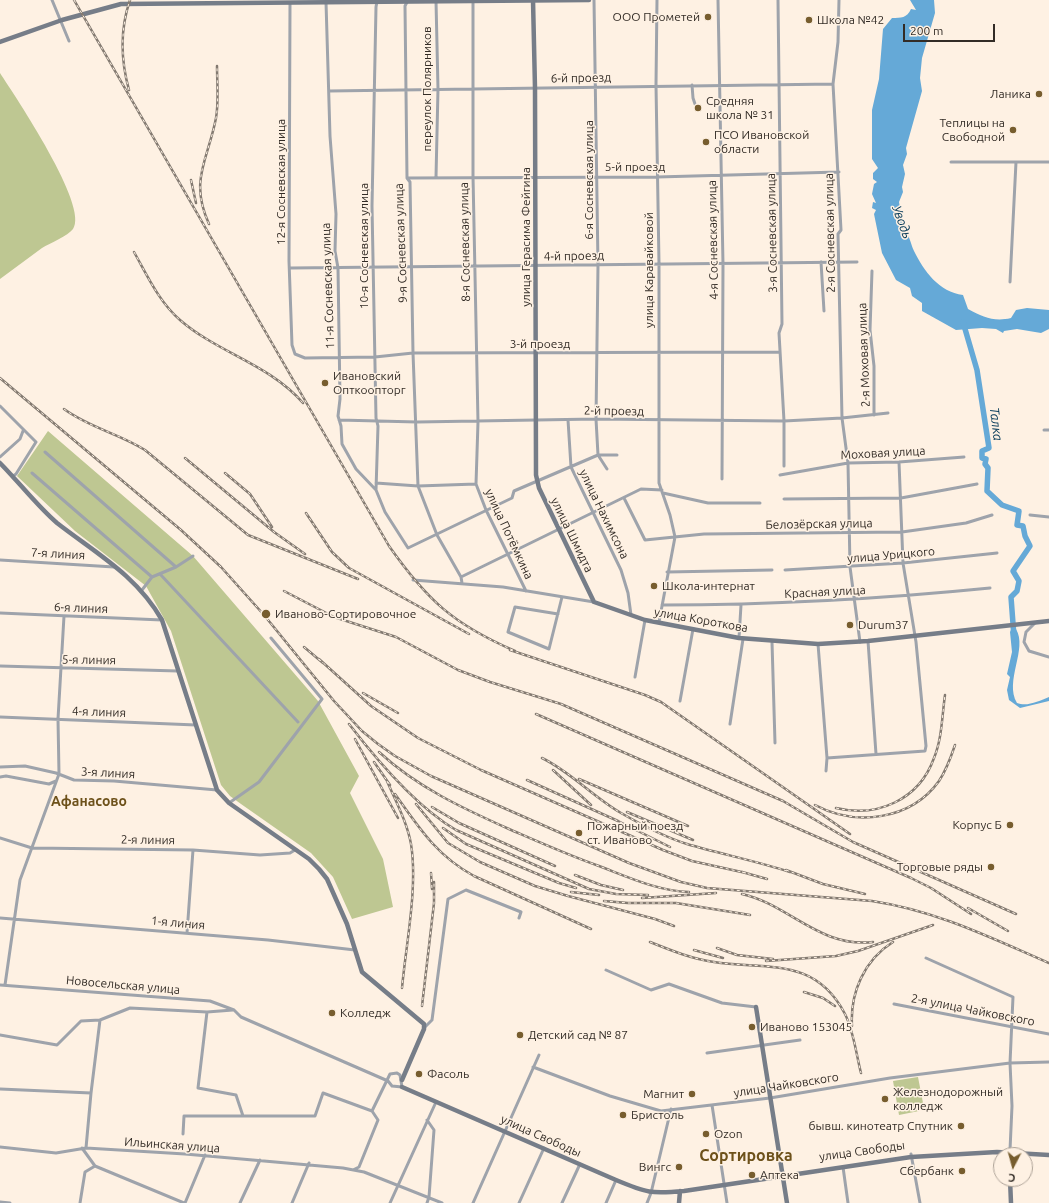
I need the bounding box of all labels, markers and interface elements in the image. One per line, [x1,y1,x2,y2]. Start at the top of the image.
place label: ООО Прометей [613,10,700,24]
marker: ООО Прометей [703,12,713,22]
place label: Школа №42 [817,13,884,27]
marker: Школа №42 [804,15,814,25]
scale bar [905,16,997,42]
text: 200 m [910,24,943,37]
street label: переулок Полярников [420,26,434,152]
street label: 6-й проезд [551,70,611,86]
place label: Ланика [990,87,1031,101]
marker: Ланика [1034,89,1044,99]
place label: Средняя школа № 31 [706,94,774,122]
marker: Средняя школа № 31 [693,103,703,113]
place label: Теплицы на Свободной [939,116,1005,144]
street label: 12-я Сосневская улица [274,119,288,245]
street label: 6-я Сосневская улица [582,120,596,240]
marker: Теплицы на Свободной [1008,125,1018,135]
place label: ПСО Ивановской области [714,128,809,156]
marker: ПСО Ивановской области [701,137,711,147]
street label: 5-й проезд [605,160,665,174]
street label: улица Герасима Фейгина [519,167,533,307]
street label: 3-я Сосневская улица [764,173,780,293]
street label: 2-я Сосневская улица [822,173,838,293]
street label: 4-я Сосневская улица [705,180,721,300]
street label: 8-я Сосневская улица [457,182,473,302]
street label: 10-я Сосневская улица [357,183,371,309]
street label: 9-я Сосневская улица [392,183,410,303]
water label: Уводь [889,203,915,241]
street label: улица Каравайковой [642,212,656,328]
street label: 11-я Сосневская улица [319,223,337,349]
street label: 4-й проезд [544,248,604,264]
street label: 2-я Моховая улица [855,303,873,407]
street label: 3-й проезд [510,337,570,351]
place label: Ивановский Опткоопторг [333,369,406,397]
marker: Ивановский Опткоопторг [320,378,330,388]
street label: 2-й проезд [584,403,644,419]
water label: Талка [986,406,1006,442]
street label: Моховая улица [840,444,926,462]
street label: улица Нахимсона [576,467,632,561]
street label: улица Потёмкина [482,487,536,581]
street label: улица Шмидта [548,495,596,575]
street label: Белозёрская улица [765,516,873,532]
street label: улица Урицкого [846,544,936,566]
street label: 7-я линия [31,545,85,563]
place label: Школа-интернат [662,579,755,593]
marker: Школа-интернат [649,581,659,591]
street label: Красная улица [784,583,866,601]
street label: 6-я линия [54,600,108,616]
street label: улица Короткова [653,605,749,635]
place label: Иваново-Сортировочное [275,607,416,621]
marker: Иваново-Сортировочное [260,608,272,620]
place label: Durum37 [858,618,909,632]
marker: Durum37 [845,620,855,630]
street label: 5-я линия [62,652,116,668]
street label: 4-я линия [72,704,126,720]
street label: 3-я линия [81,764,135,782]
district label: Афанасово [51,793,127,809]
place label: Корпус Б [952,818,1002,832]
place label: Пожарный поезд ст. Иваново [587,819,683,847]
marker: Корпус Б [1005,820,1015,830]
marker: Пожарный поезд ст. Иваново [574,828,584,838]
street label: 2-я линия [121,832,175,848]
place label: Торговые ряды [897,860,983,874]
marker: Торговые ряды [986,862,996,872]
street label: 1-я линия [150,913,206,933]
street label: Новосельская улица [65,973,181,997]
street label: 2-я улица Чайковского [910,991,1036,1029]
place label: Колледж [340,1006,391,1020]
marker: Колледж [327,1008,337,1018]
place label: Иваново 153045 [760,1020,852,1034]
marker: Иваново 153045 [747,1022,757,1032]
place label: Детский сад № 87 [528,1028,628,1042]
marker: Детский сад № 87 [515,1030,525,1040]
place label: Фасоль [427,1067,469,1081]
marker: Фасоль [414,1069,424,1079]
street label: улица Чайковского [732,1070,840,1100]
place label: Железнодорожный колледж [893,1085,1003,1113]
place label: Магнит [643,1087,684,1101]
marker: Магнит [687,1089,697,1099]
marker: Железнодорожный колледж [880,1094,890,1104]
place label: Бристоль [631,1108,684,1122]
marker: Бристоль [618,1110,628,1120]
street label: улица Свободы [499,1112,583,1160]
place label: бывш. кинотеатр Спутник [809,1119,953,1133]
marker: бывш. кинотеатр Спутник [956,1121,966,1131]
place label: Ozon [714,1127,743,1141]
marker: Ozon [701,1129,711,1139]
street label: Ильинская улица [124,1134,220,1156]
street label: улица Свободы [818,1138,906,1164]
district label: Сортировка [699,1146,793,1166]
north arrow [993,1147,1033,1187]
place label: Вингс [639,1160,671,1174]
marker: Вингс [674,1162,684,1172]
place label: Сбербанк [900,1164,954,1178]
marker: Сбербанк [957,1166,967,1176]
place label: Аптека [760,1168,799,1182]
marker: Аптека [747,1170,757,1180]
text: С [1008,1172,1016,1184]

